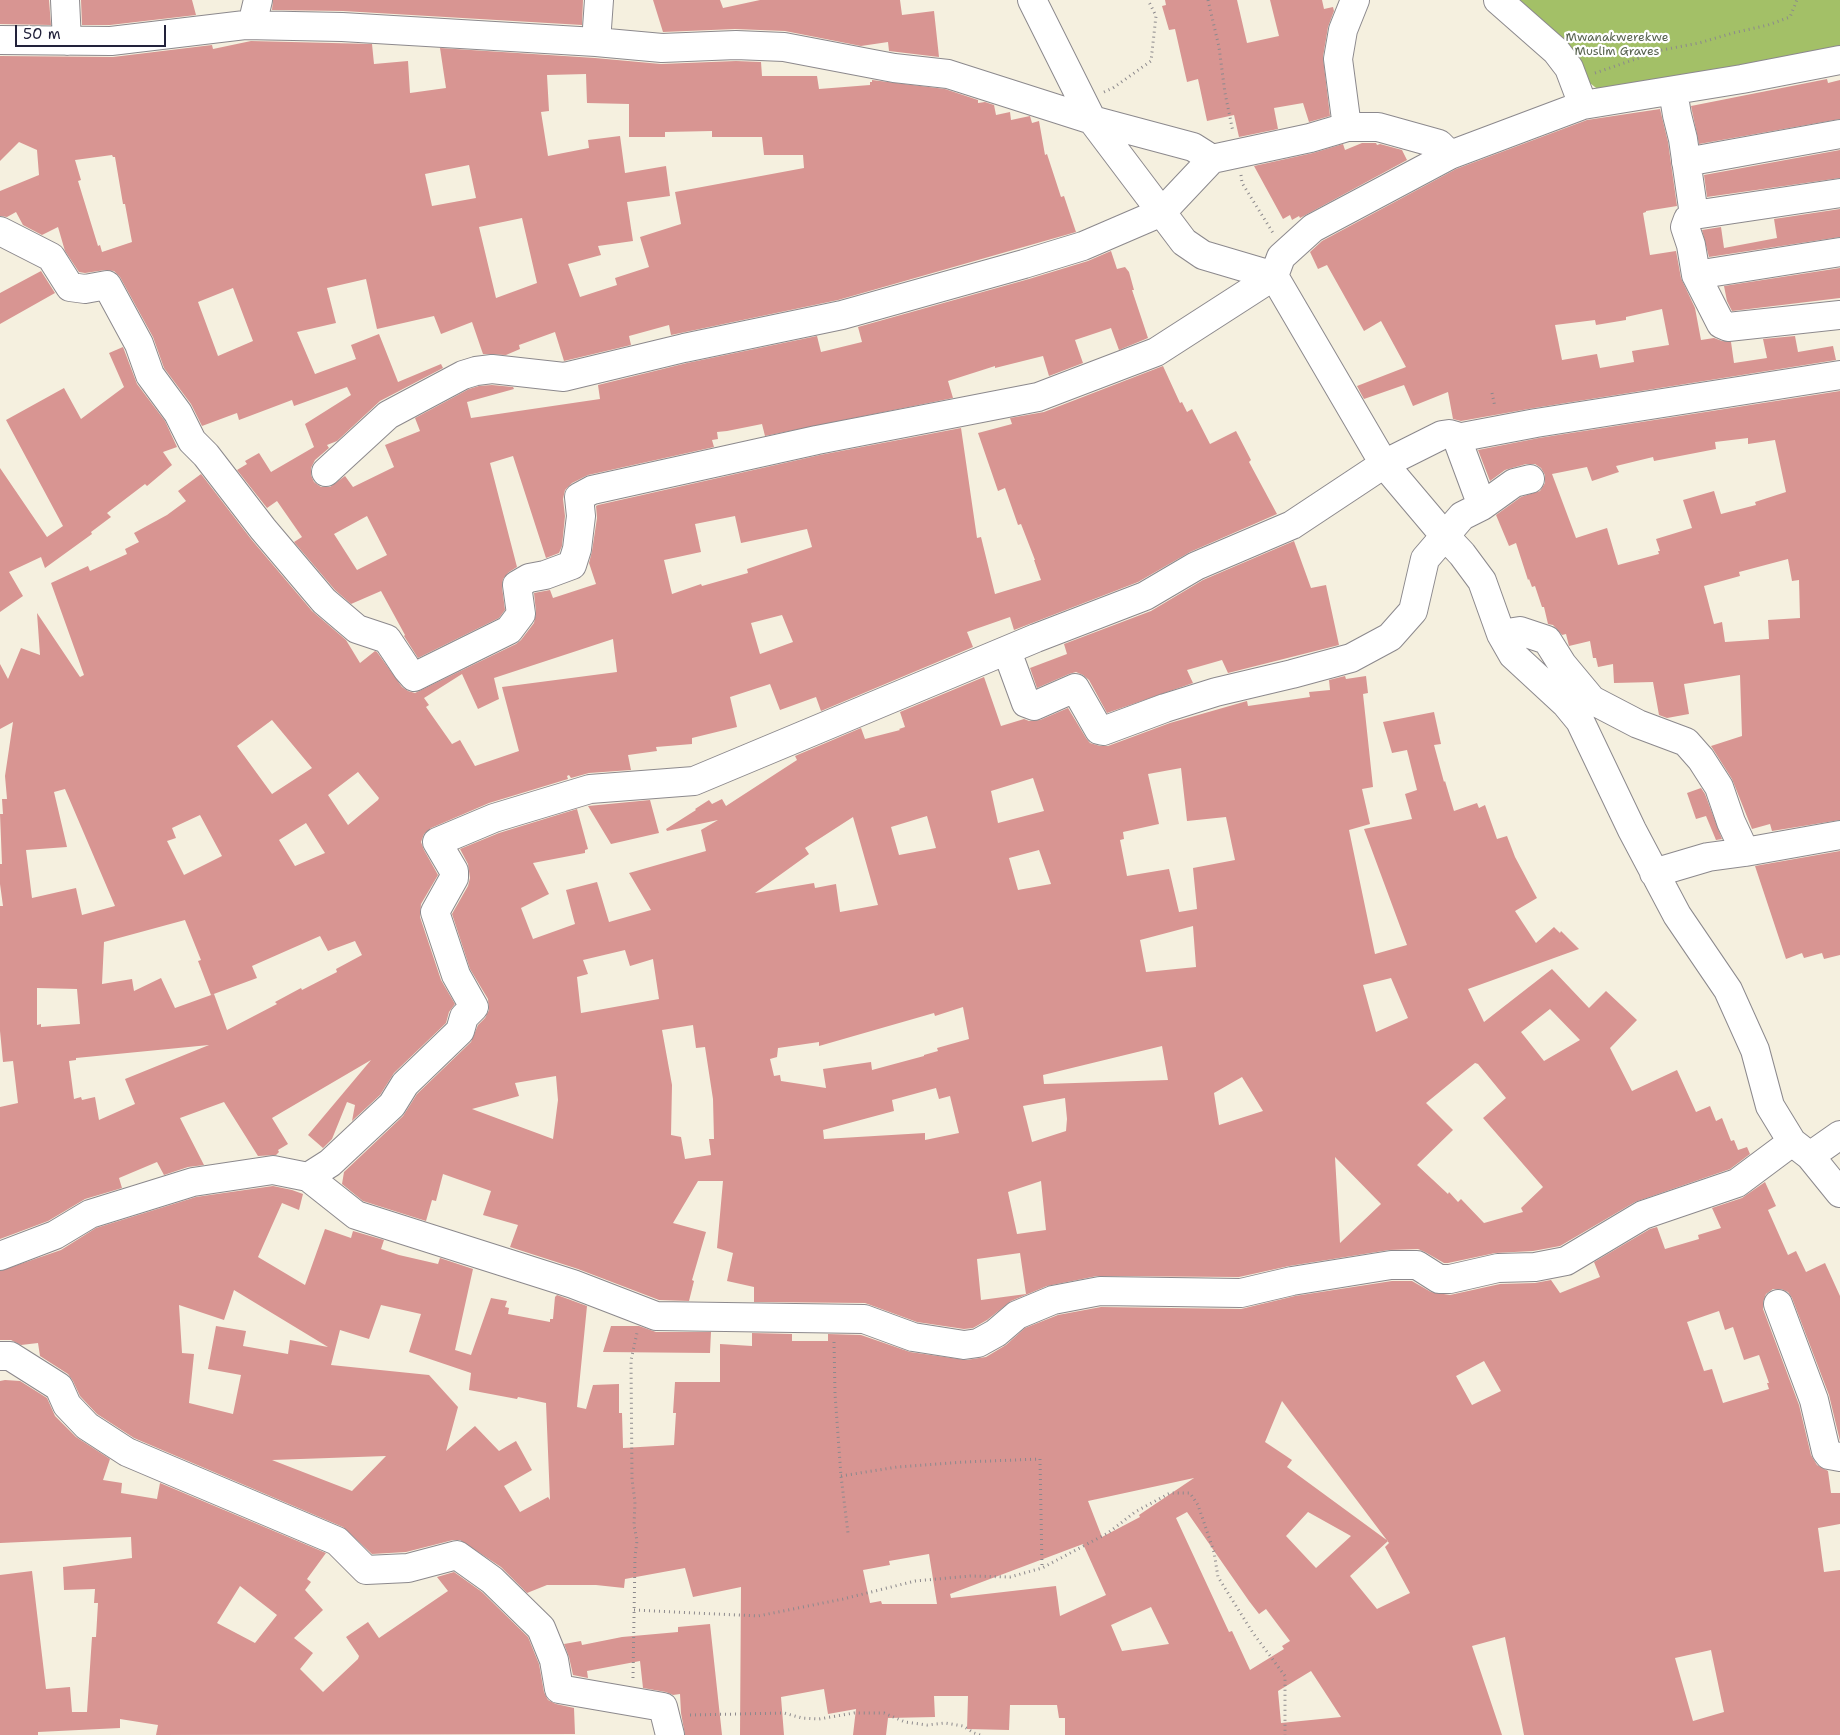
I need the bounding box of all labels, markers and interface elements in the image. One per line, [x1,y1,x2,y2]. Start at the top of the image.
scale bar [18,15,169,47]
text: 50 m [23,24,61,44]
park label: Mwanakwerekwe Muslim Graves [1566,31,1668,59]

